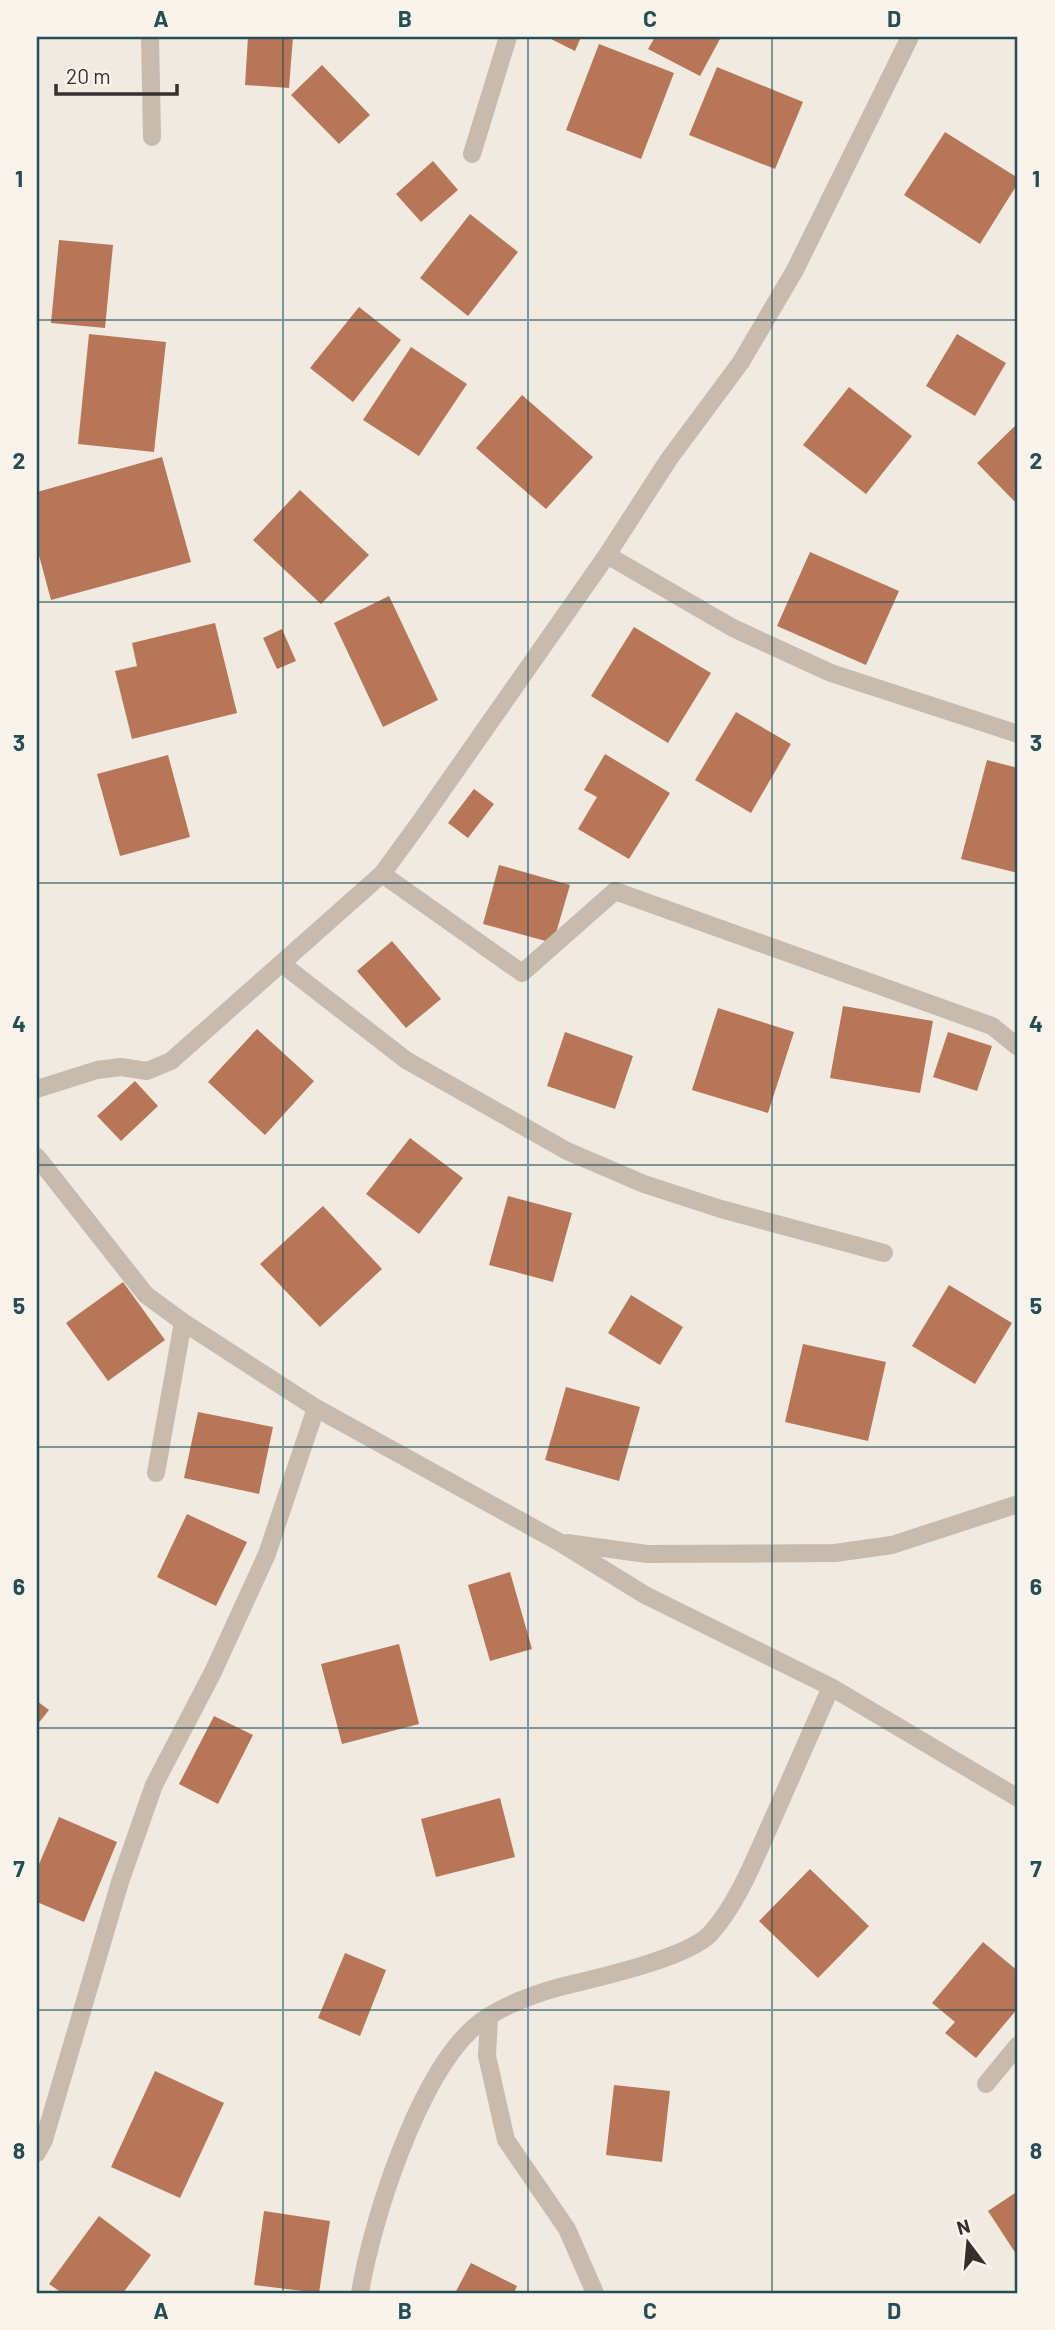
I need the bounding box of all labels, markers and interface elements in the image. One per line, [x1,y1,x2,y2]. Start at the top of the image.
text: A [153,4,169,32]
text: B [398,4,412,32]
text: C [643,4,657,32]
text: D [887,4,901,32]
scale bar [56,52,177,96]
text: 20 m [66,63,111,88]
text: 1 [15,164,23,192]
text: 1 [1032,164,1040,192]
text: 2 [13,446,25,474]
text: 2 [1030,446,1042,474]
text: 3 [13,728,25,756]
text: 3 [1030,728,1042,756]
text: 4 [12,1009,26,1037]
text: 4 [1029,1009,1043,1037]
text: 5 [13,1291,25,1319]
text: 5 [1030,1291,1042,1319]
text: 6 [13,1572,25,1600]
text: 6 [1030,1572,1042,1600]
text: 7 [13,1854,25,1882]
text: 7 [1030,1854,1042,1882]
text: 8 [13,2136,25,2164]
text: 8 [1030,2136,1042,2164]
north arrow [932,2208,1002,2278]
text: N [954,2213,972,2239]
text: A [153,2296,169,2324]
text: B [398,2296,412,2324]
text: C [643,2296,657,2324]
text: D [887,2296,901,2324]

